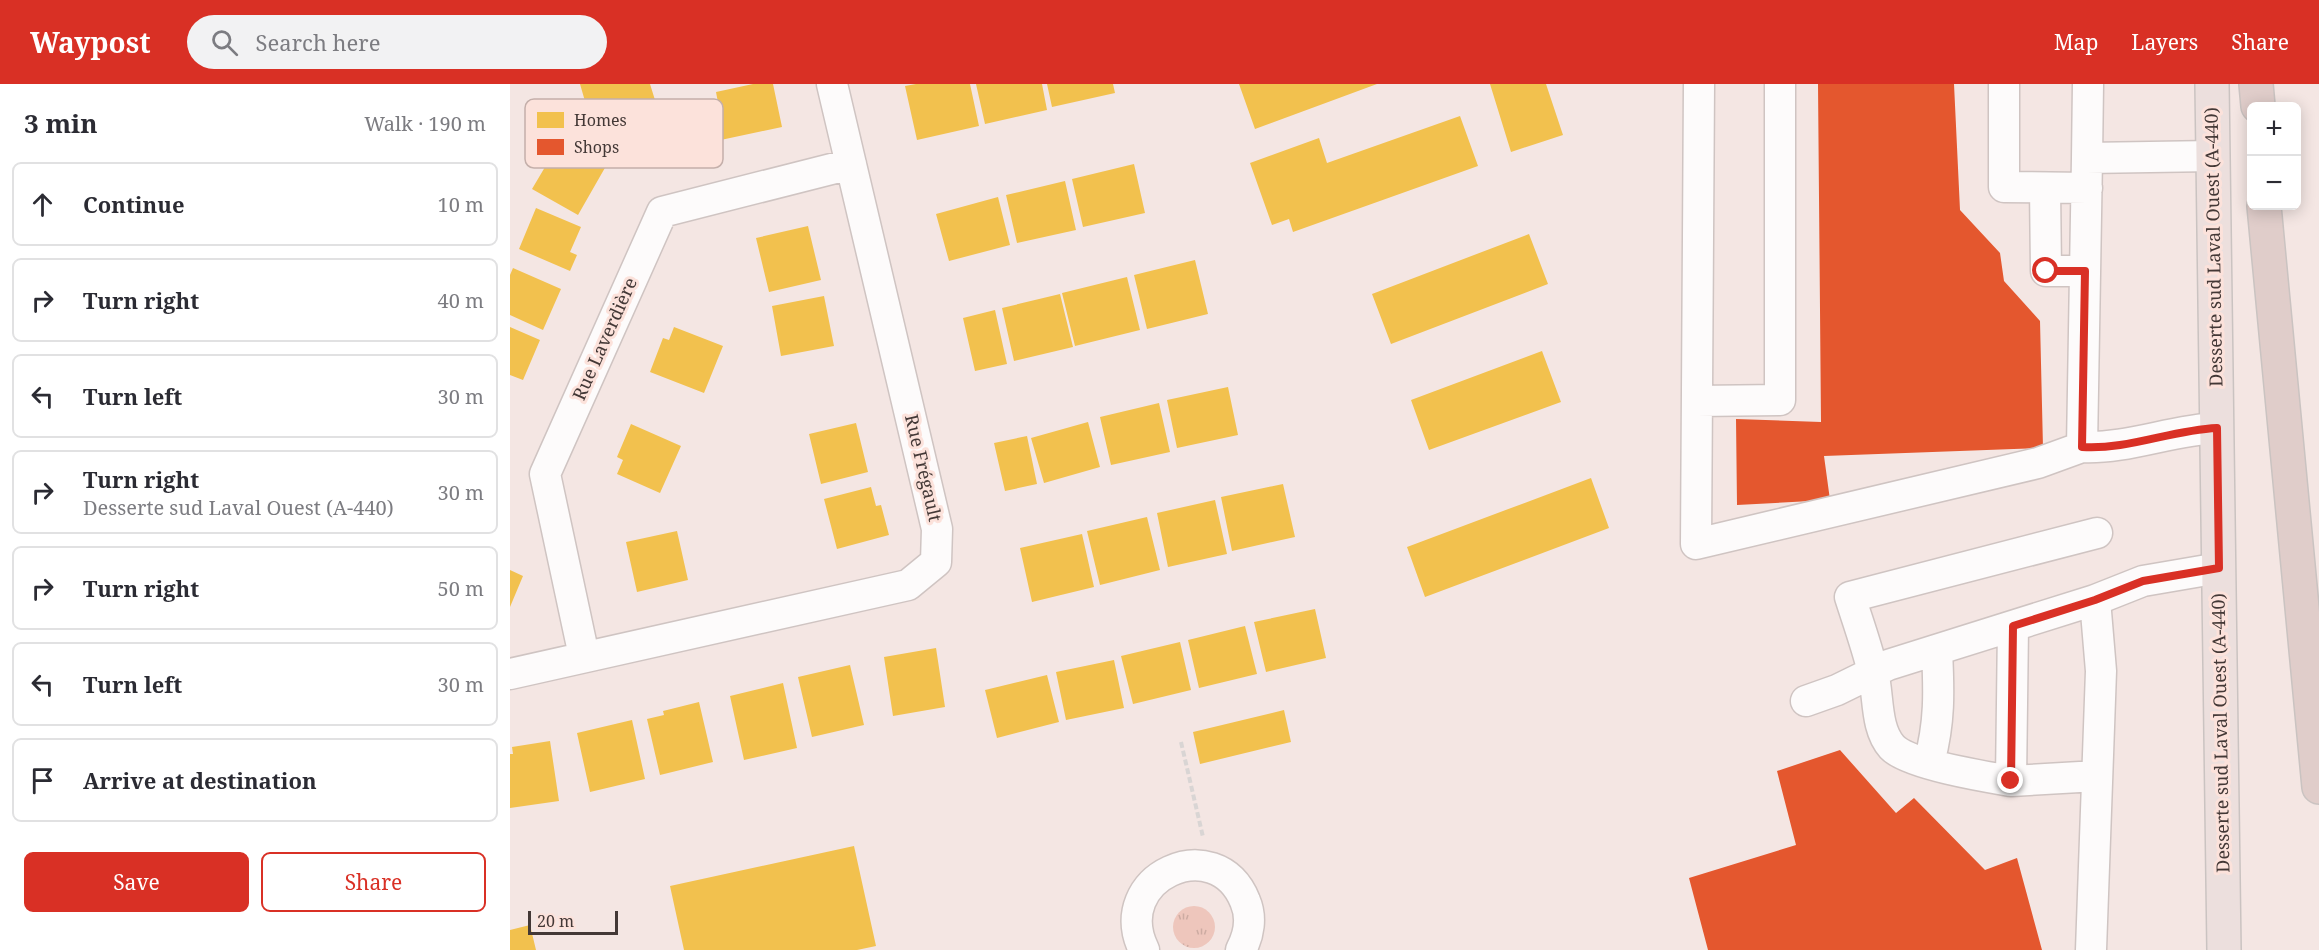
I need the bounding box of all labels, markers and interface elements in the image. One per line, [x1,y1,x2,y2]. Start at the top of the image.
search box [187,15,607,69]
text: Waypost [30,23,151,61]
icon: search [208,26,241,59]
text: Search here [256,27,380,57]
text: Map [2054,28,2098,56]
text: Layers [2131,28,2198,56]
text: Share [2231,28,2289,56]
legend [525,99,723,168]
map controls [2247,102,2301,210]
button: + [2247,102,2301,156]
text: 3 min [24,105,98,141]
street label: Desserte sud Laval Ouest (A-440) [2199,107,2227,387]
text: Homes [574,109,627,131]
text: Walk · 190 m [364,110,486,137]
text: Shops [574,136,619,158]
button: − [2247,156,2301,210]
icon: ahead [26,188,59,221]
text: Continue [83,189,185,219]
text: 10 m [438,191,484,218]
route start [2032,257,2058,283]
street label: Rue Laverdière [566,273,642,404]
icon: right [26,284,59,317]
text: Turn right [83,285,199,315]
text: 40 m [438,287,484,314]
icon: left [26,380,59,413]
text: Turn left [83,381,182,411]
text: 30 m [438,383,484,410]
street label: Rue Frégault [900,412,948,524]
text: Turn right [83,464,199,494]
icon: right [26,476,59,509]
text: 30 m [438,479,484,506]
text: Desserte sud Laval Ouest (A-440) [83,494,394,521]
icon: right [26,572,59,605]
text: Turn right [83,573,199,603]
text: 50 m [438,575,484,602]
street label: Desserte sud Laval Ouest (A-440) [2206,593,2234,873]
icon: left [26,668,59,701]
text: Turn left [83,669,182,699]
text: 30 m [438,671,484,698]
icon: arrive [26,764,59,797]
text: Arrive at destination [83,765,317,795]
route end [1997,767,2023,793]
button: Save [24,852,249,912]
button: Share [261,852,486,912]
scale bar [528,908,618,936]
text: 20 m [537,910,574,932]

